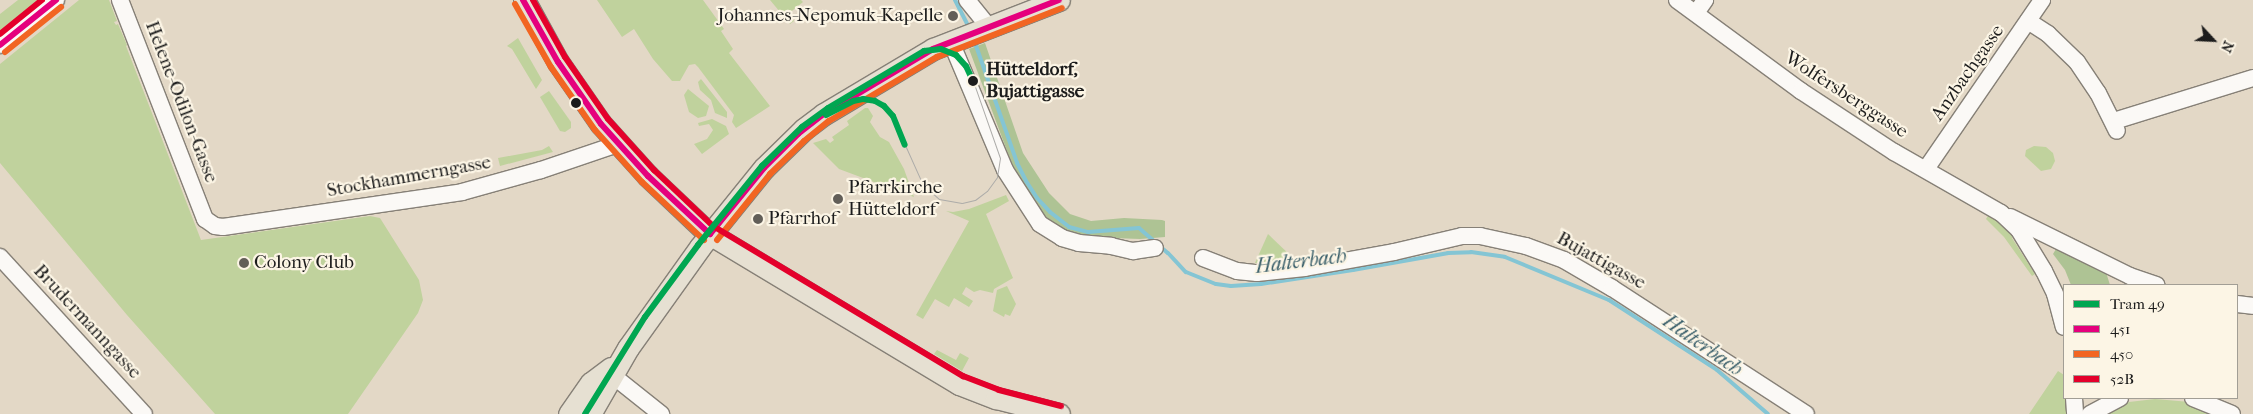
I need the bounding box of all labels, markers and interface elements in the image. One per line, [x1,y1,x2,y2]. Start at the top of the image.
place label: Johannes-Nepomuk-Kapelle [717,5,943,27]
marker: Johannes-Nepomuk-Kapelle [947,10,959,22]
north arrow [2188,15,2238,65]
street label: Helene-Odilon-Gasse [140,18,222,186]
street label: Anzbachgasse [1927,21,2009,125]
text: N [2217,38,2237,55]
street label: Wolfersberggasse [1780,47,1912,143]
place label: Hütteldorf, Bujattigasse [986,59,1084,103]
marker: Hütteldorf, Bujattigasse [964,72,982,90]
unlabelled marker [571,98,581,108]
street label: Stockhammerngasse [325,151,493,203]
place label: Pfarrkirche Hütteldorf [848,177,942,221]
marker: Pfarrkirche Hütteldorf [832,193,844,205]
place label: Pfarrhof [768,208,837,230]
marker: Pfarrhof [752,213,764,225]
street label: Bujattigasse [1553,227,1649,295]
water label: Halterbach [1254,244,1348,278]
place label: Colony Club [254,252,354,274]
marker: Colony Club [238,257,250,269]
street label: Brudermanngasse [28,260,146,384]
legend [2063,284,2238,399]
text: Tram 49 [2110,295,2165,313]
water label: Halterbach [1659,309,1747,381]
text: 451 [2110,320,2130,338]
text: 450 [2110,345,2133,363]
text: 52B [2110,370,2134,388]

